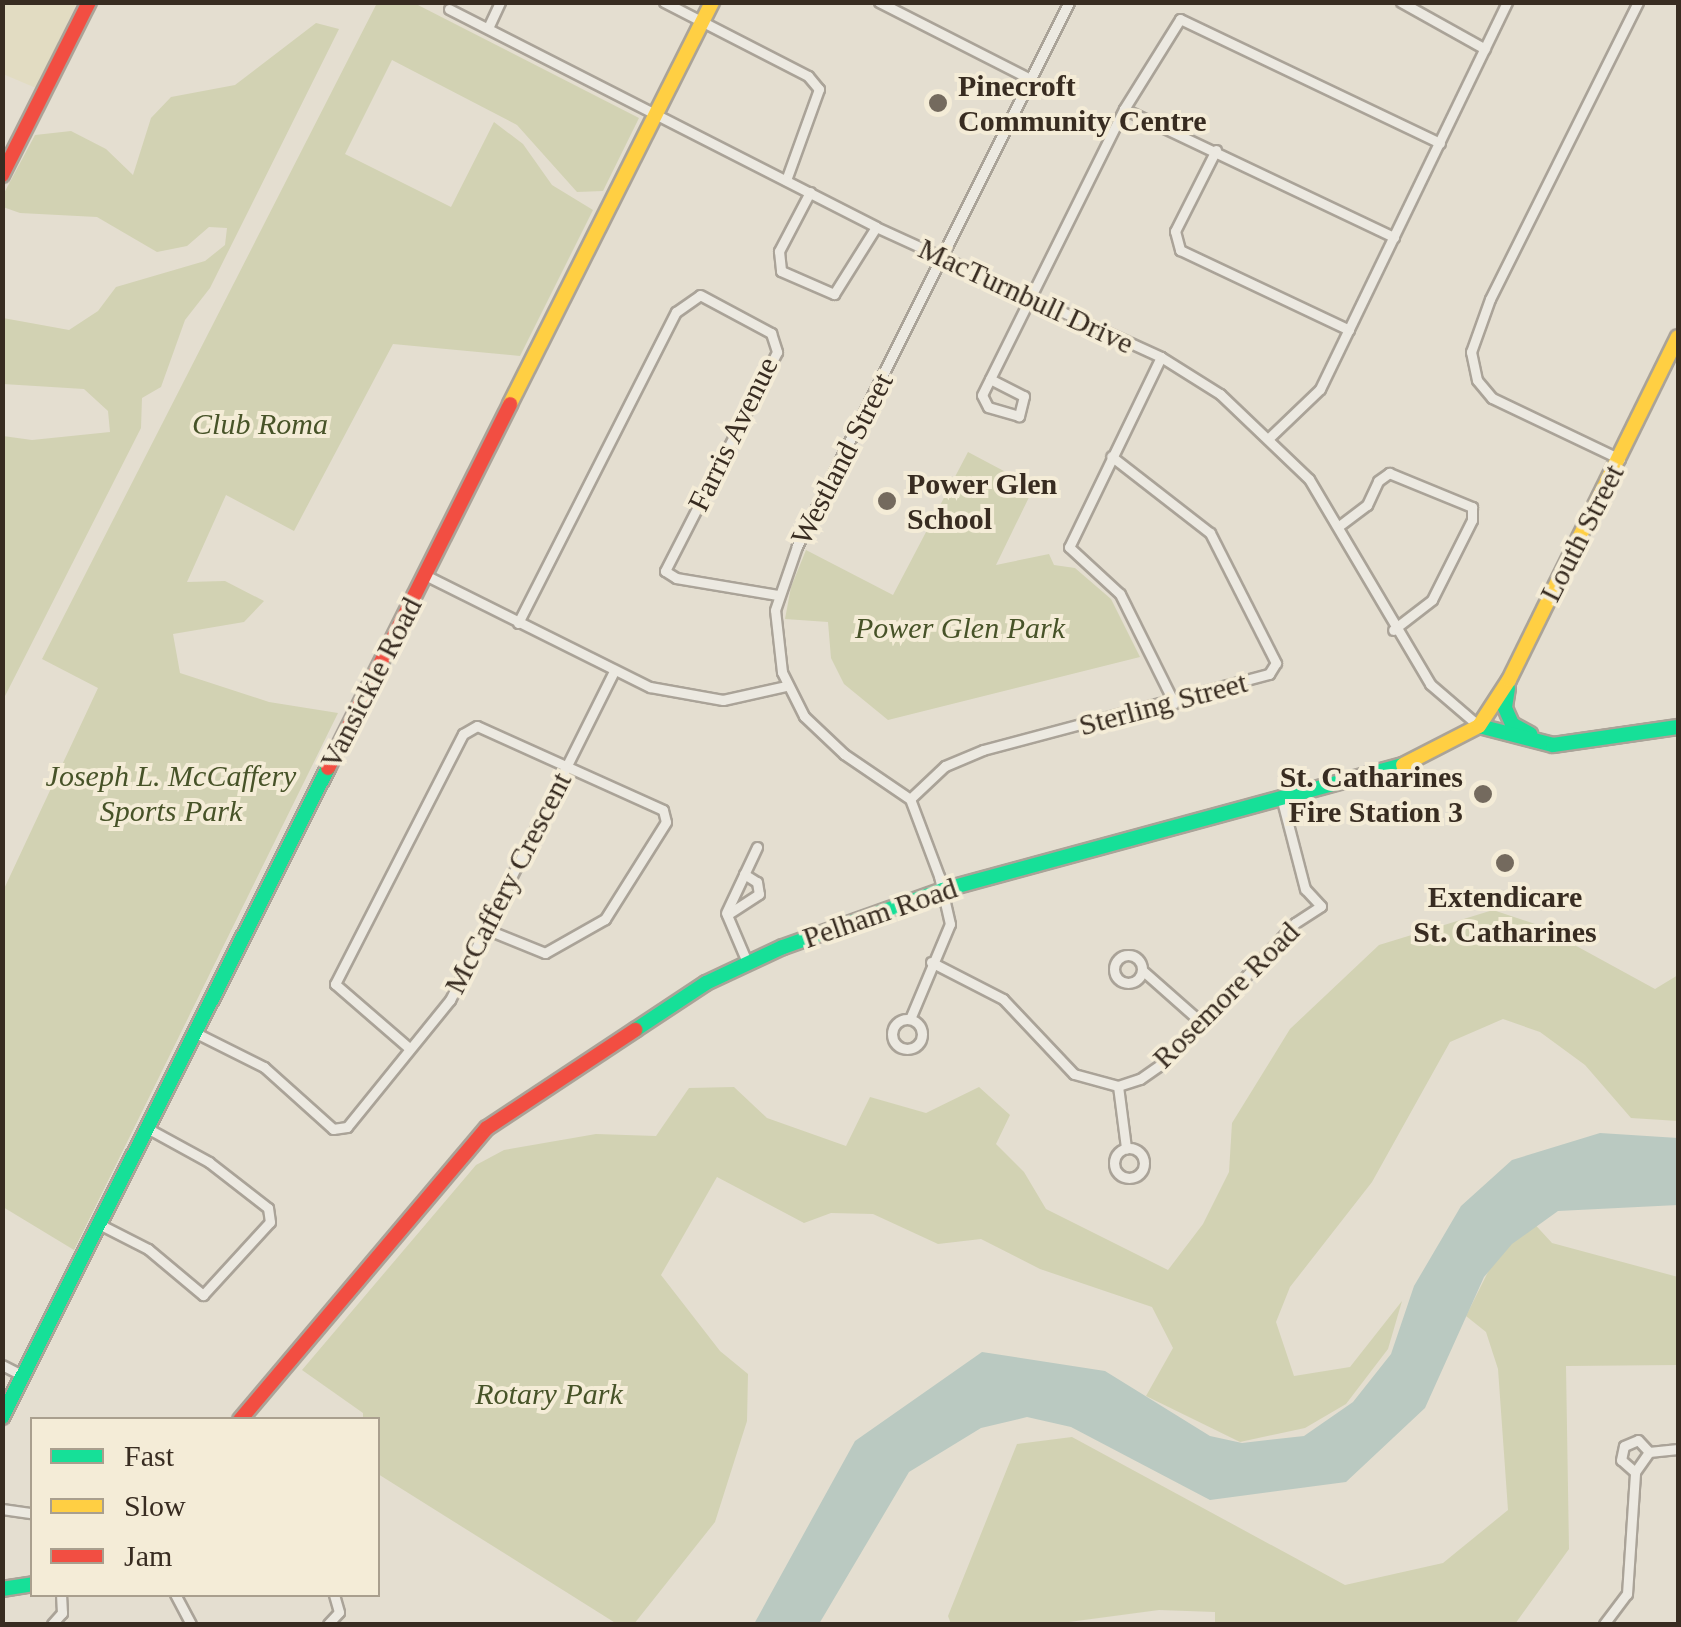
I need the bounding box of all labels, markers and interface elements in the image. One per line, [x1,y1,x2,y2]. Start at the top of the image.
place label: Pinecroft Community Centre [958,68,1207,138]
marker: Pinecroft Community Centre [927,92,949,114]
street label: MacTurnbull Drive [913,230,1139,362]
street label: Farris Avenue [680,350,786,518]
street label: Westland Street [783,367,901,551]
park label: Club Roma [192,406,328,442]
street label: Louth Street [1532,458,1632,608]
place label: Power Glen School [907,466,1058,536]
marker: Power Glen School [876,490,898,512]
street label: Vansickle Road [312,591,430,775]
park label: Power Glen Park [855,610,1065,646]
street label: Sterling Street [1075,664,1251,744]
park label: Joseph L. McCaffery Sports Park [46,758,296,828]
place label: St. Catharines Fire Station 3 [1280,759,1463,830]
street label: McCaffery Crescent [437,766,579,1000]
marker: St. Catharines Fire Station 3 [1472,783,1494,805]
marker: Extendicare St. Catharines [1494,852,1516,874]
street label: Pelham Road [798,870,962,956]
place label: Extendicare St. Catharines [1413,879,1597,950]
street label: Rosemore Road [1145,914,1307,1076]
park label: Rotary Park [475,1376,623,1412]
legend [30,1417,380,1597]
text: Fast [124,1439,174,1472]
text: Slow [124,1489,186,1522]
text: Jam [124,1539,172,1572]

